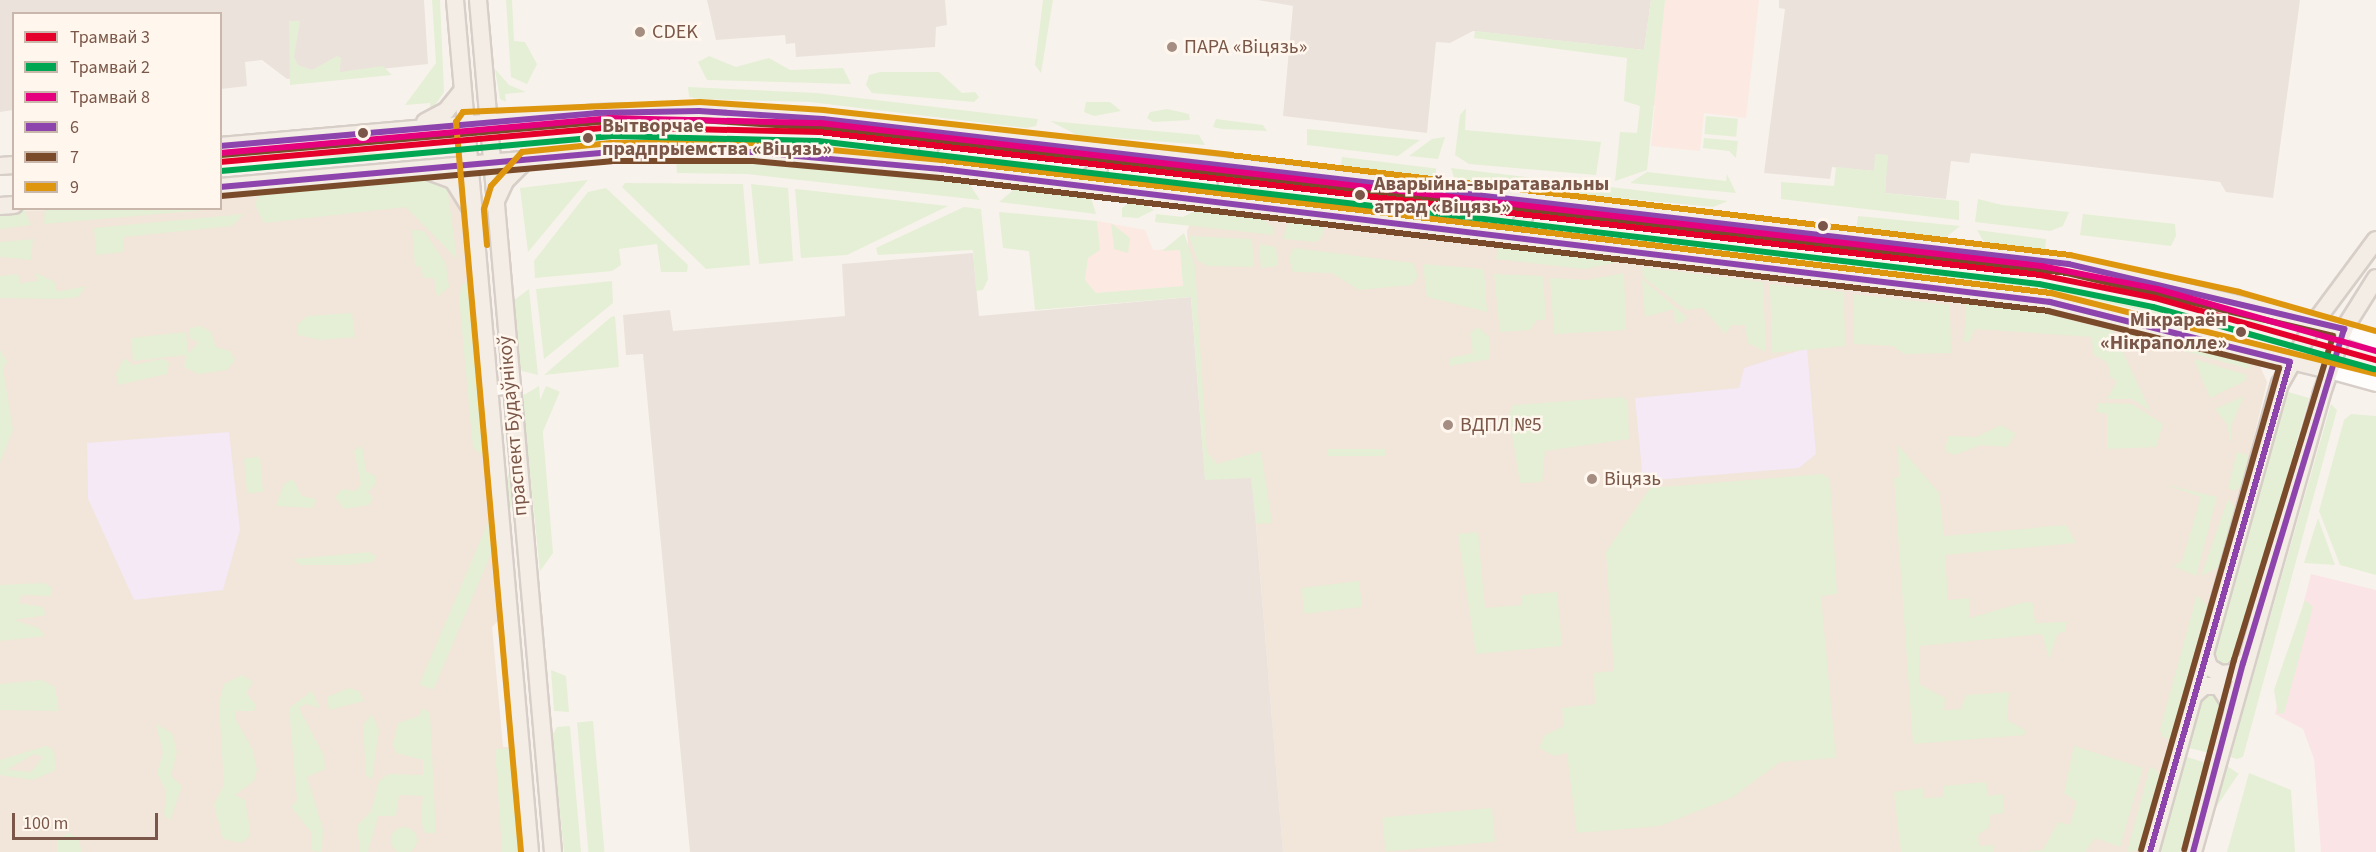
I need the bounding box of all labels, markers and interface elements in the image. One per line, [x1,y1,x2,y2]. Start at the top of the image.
legend [12,12,222,210]
place label: CDEK [652,20,698,44]
text: Трамвай 3 [70,25,150,50]
marker: CDEK [633,25,647,39]
place label: ПАРА «Віцязь» [1184,35,1307,59]
marker: ПАРА «Віцязь» [1165,40,1179,54]
text: Трамвай 2 [70,55,150,80]
text: Трамвай 8 [70,85,150,110]
place label: Вытворчае прадпрыемства «Віцязь» [602,114,832,161]
text: 6 [70,115,79,140]
unlabelled marker [357,127,369,139]
marker: Вытворчае прадпрыемства «Віцязь» [579,129,597,147]
text: 7 [70,145,79,170]
place label: Аварыйна-выратавальны атрад «Віцязь» [1374,172,1609,219]
text: 9 [70,175,79,200]
marker: Аварыйна-выратавальны атрад «Віцязь» [1351,186,1369,204]
unlabelled marker [1817,220,1829,232]
place label: Мікрараён «Нікраполле» [2100,308,2227,355]
marker: Мікрараён «Нікраполле» [2232,323,2250,341]
street label: праспект Будаўнікоў [493,335,533,517]
place label: ВДПЛ №5 [1460,413,1542,437]
marker: ВДПЛ №5 [1441,418,1455,432]
place label: Віцязь [1604,467,1661,491]
marker: Віцязь [1585,472,1599,486]
scale bar [15,801,160,839]
text: 100 m [23,811,68,836]

